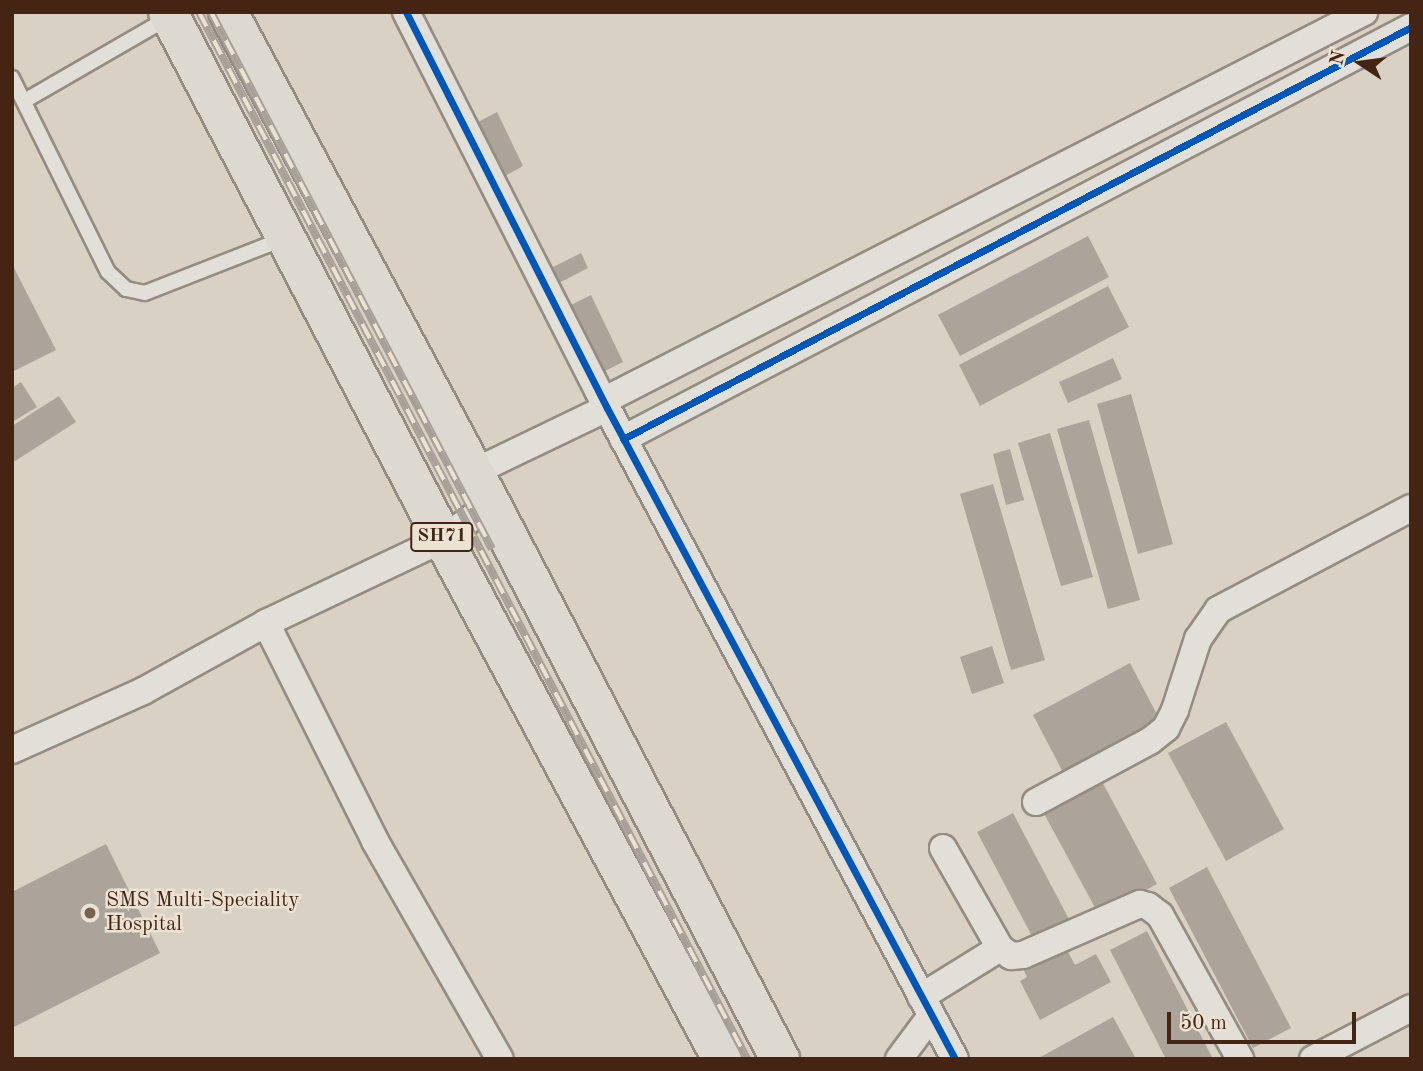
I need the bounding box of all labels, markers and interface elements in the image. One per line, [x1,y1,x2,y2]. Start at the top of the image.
north arrow [1325,28,1395,98]
text: N [1328,49,1350,67]
road number: SH71 [409,522,475,552]
place label: SMS Multi-Speciality Hospital [106,888,299,938]
marker: SMS Multi-Speciality Hospital [80,903,100,923]
scale bar [1171,998,1360,1042]
text: 50 m [1180,1013,1227,1034]

